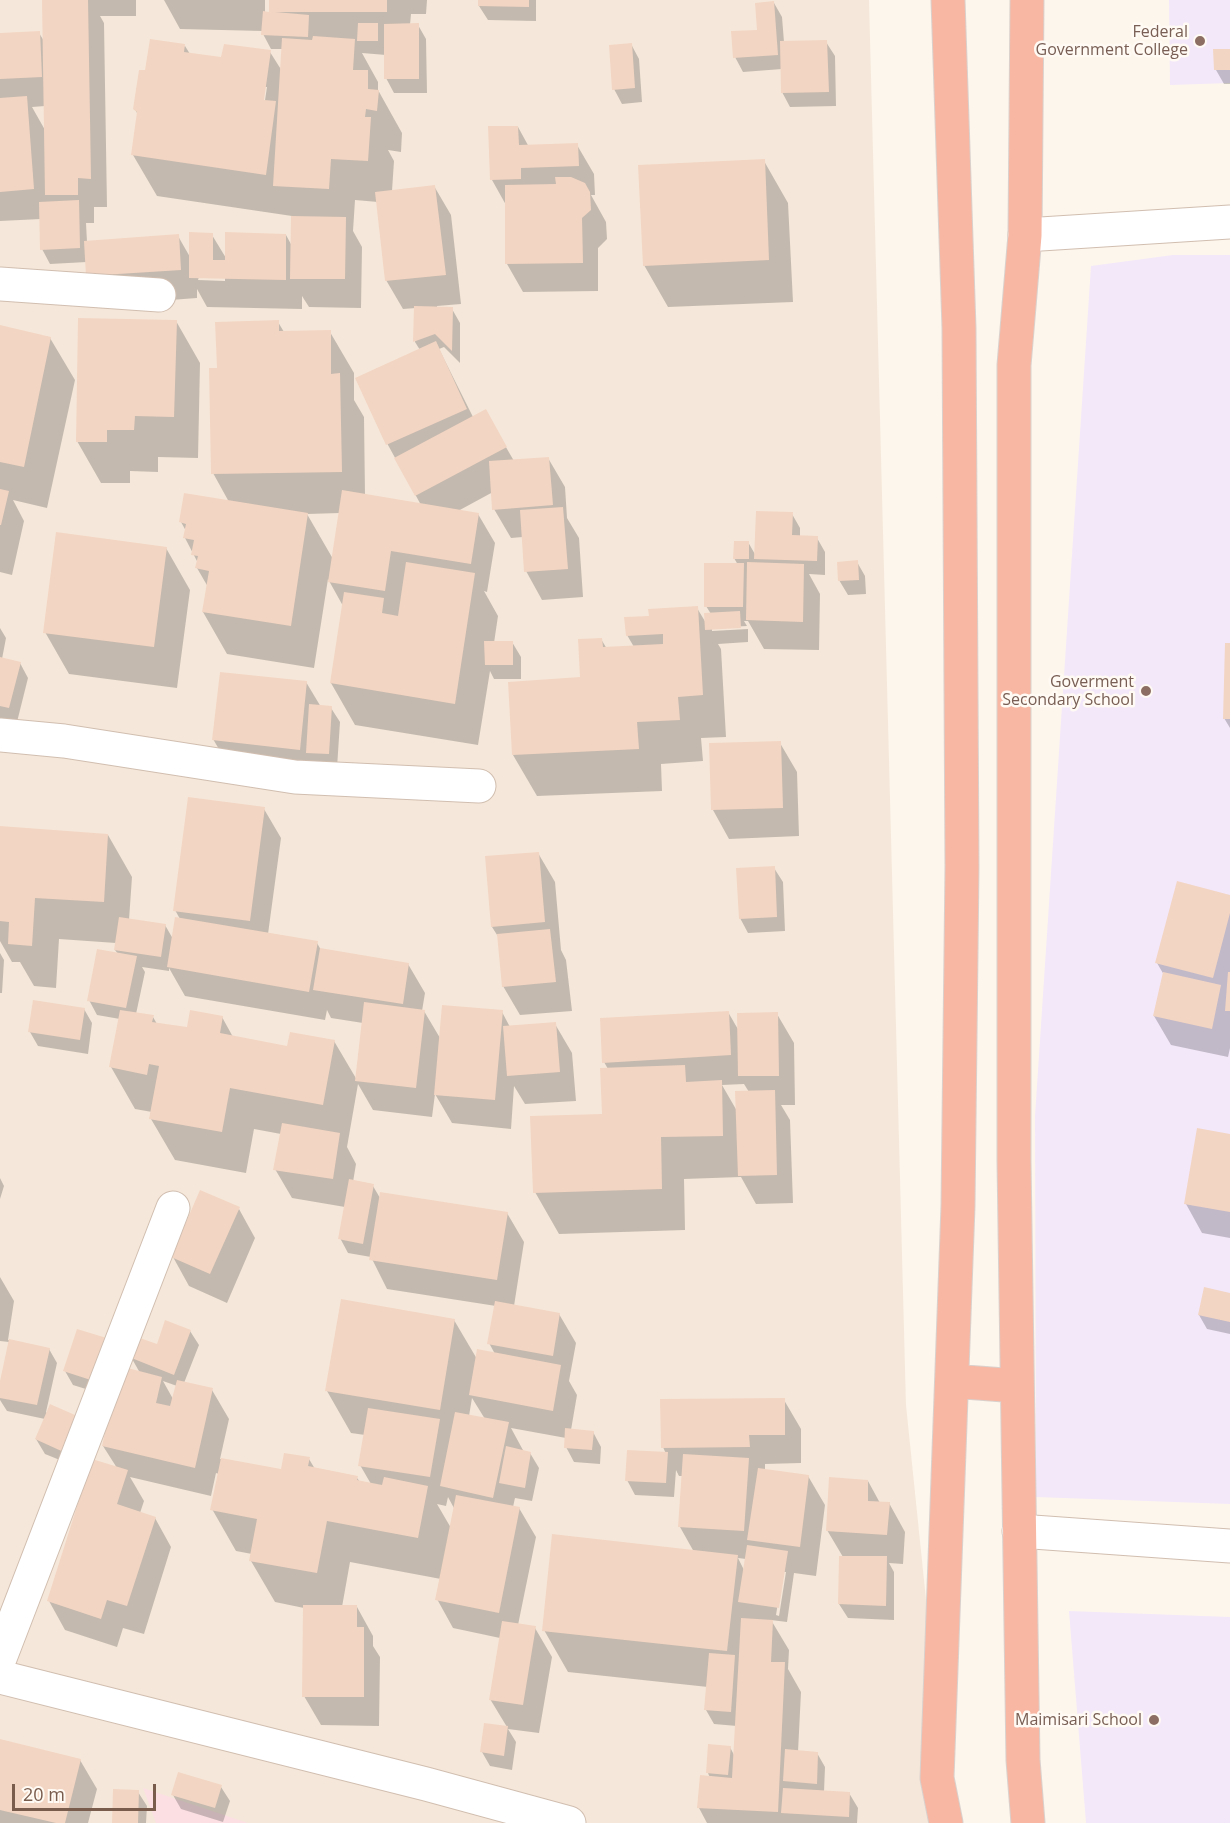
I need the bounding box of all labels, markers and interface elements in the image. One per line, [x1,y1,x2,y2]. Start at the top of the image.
place label: Federal Government College [1036,22,1188,60]
marker: Federal Government College [1193,34,1207,48]
place label: Goverment Secondary School [1002,672,1134,710]
marker: Goverment Secondary School [1139,684,1153,698]
place label: Maimisari School [1015,1710,1142,1730]
marker: Maimisari School [1147,1713,1161,1727]
scale bar [15,1772,159,1810]
text: 20 m [23,1782,65,1806]

